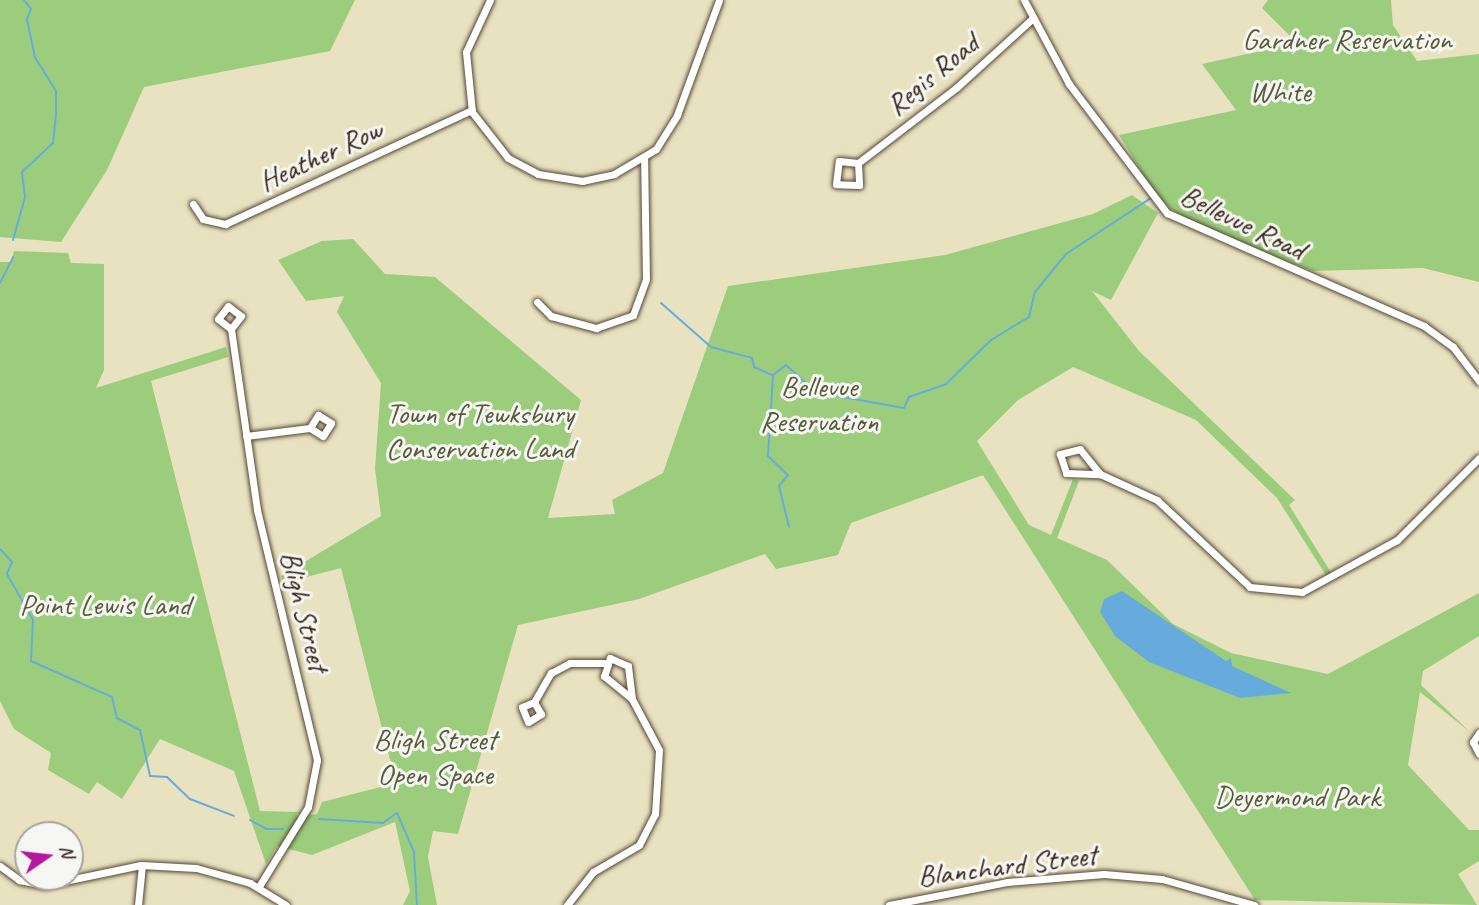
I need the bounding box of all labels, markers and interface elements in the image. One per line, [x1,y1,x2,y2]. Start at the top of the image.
park label: Gardner Reservation [1242,21,1452,57]
street label: Regis Road [878,25,986,123]
park label: White [1249,73,1311,109]
street label: Heather Row [253,111,387,199]
street label: Bellevue Road [1175,176,1311,268]
park label: Bellevue Reservation [760,368,878,438]
park label: Town of Tewksbury Conservation Land [385,395,575,466]
street label: Bligh Street [273,547,337,675]
park label: Point Lewis Land [19,586,191,622]
park label: Bligh Street Open Space [373,721,497,792]
park label: Deyermond Park [1214,778,1380,814]
north arrow [14,821,84,891]
street label: Blanchard Street [916,836,1098,894]
text: N [54,843,81,860]

